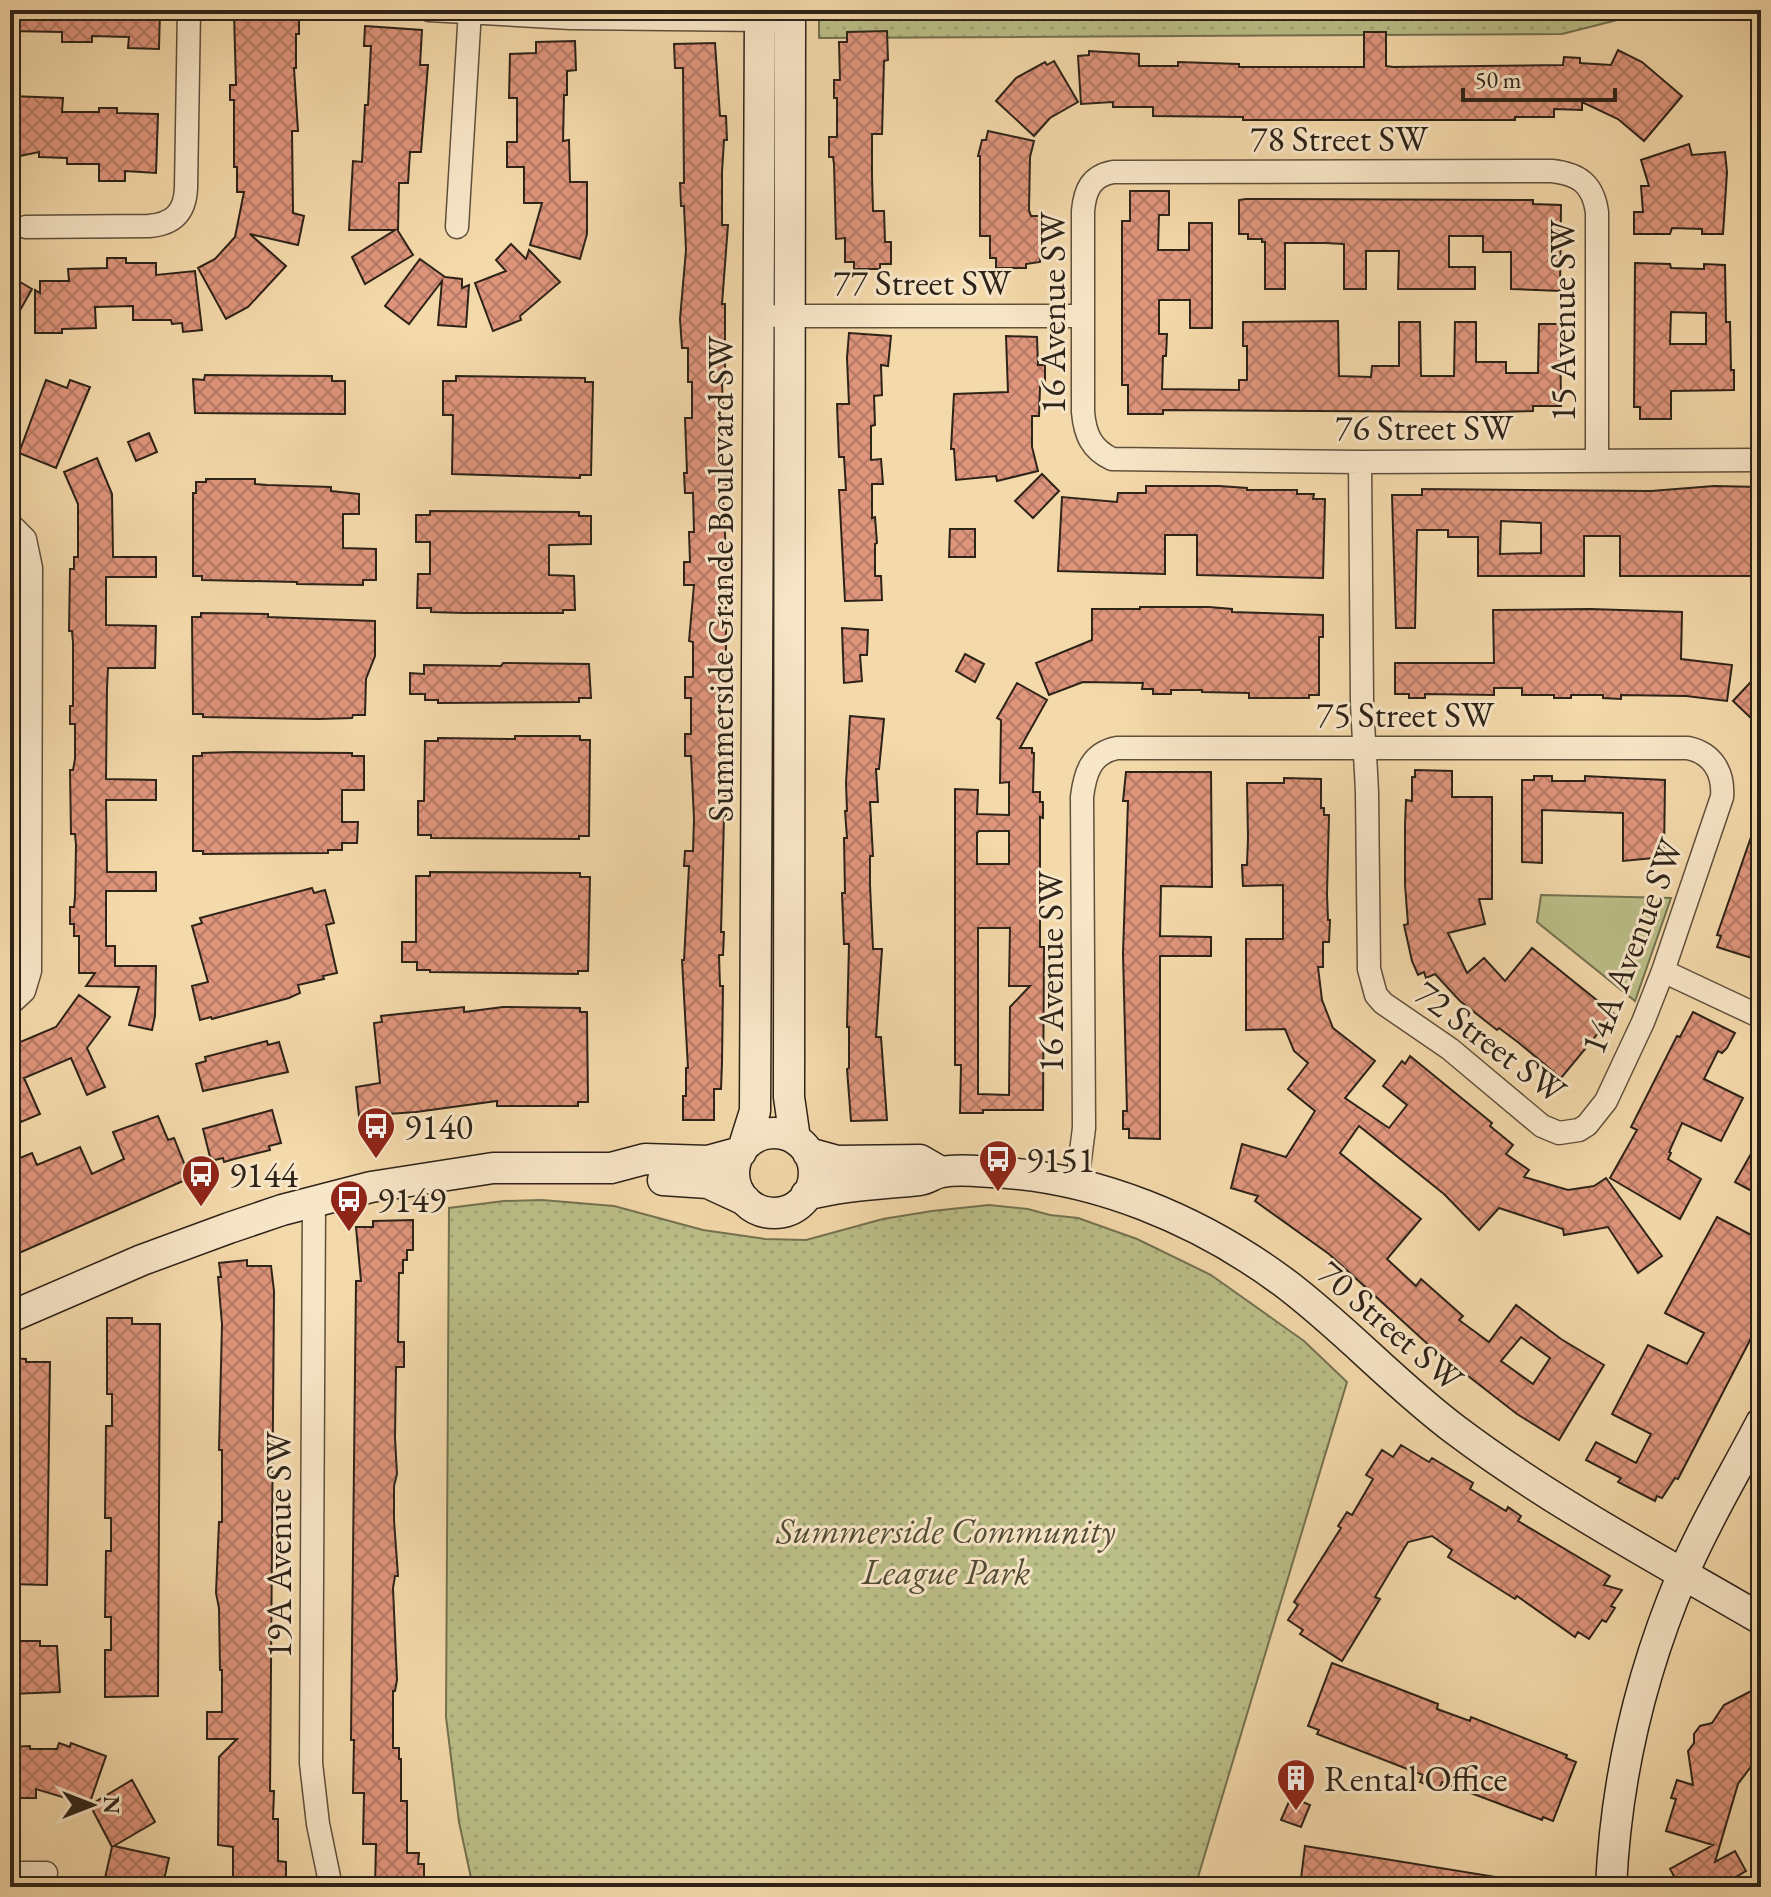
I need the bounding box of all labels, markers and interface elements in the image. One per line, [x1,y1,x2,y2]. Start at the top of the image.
scale bar [1463,52,1615,102]
text: 50 m [1475,64,1522,95]
street label: 78 Street SW [1250,115,1429,162]
street label: 16 Avenue SW [1029,211,1076,414]
street label: 15 Avenue SW [1539,219,1586,422]
street label: 77 Street SW [833,259,1012,306]
street label: Summerside Grande Boulevard SW [697,335,744,822]
street label: 76 Street SW [1335,404,1514,451]
street label: 75 Street SW [1316,691,1495,738]
street label: 14A Avenue SW [1569,831,1694,1061]
street label: 16 Avenue SW [1027,870,1074,1073]
street label: 72 Street SW [1406,969,1577,1114]
place label: 9140 [404,1103,473,1150]
bus stop icon: 9140 [355,1105,397,1160]
place label: 9151 [1026,1136,1095,1183]
bus stop icon: 9151 [977,1138,1019,1193]
place label: 9144 [229,1151,299,1198]
bus stop icon: 9144 [180,1153,222,1208]
place label: 9149 [377,1176,446,1223]
bus stop icon: 9149 [328,1178,370,1233]
street label: 70 Street SW [1308,1249,1474,1402]
street label: 19A Avenue SW [255,1431,302,1658]
park label: Summerside Community League Park [775,1507,1116,1595]
place label: Rental Office [1324,1755,1508,1802]
building icon: Rental Office [1275,1757,1317,1812]
north arrow [52,1765,132,1845]
text: N [97,1796,126,1814]

